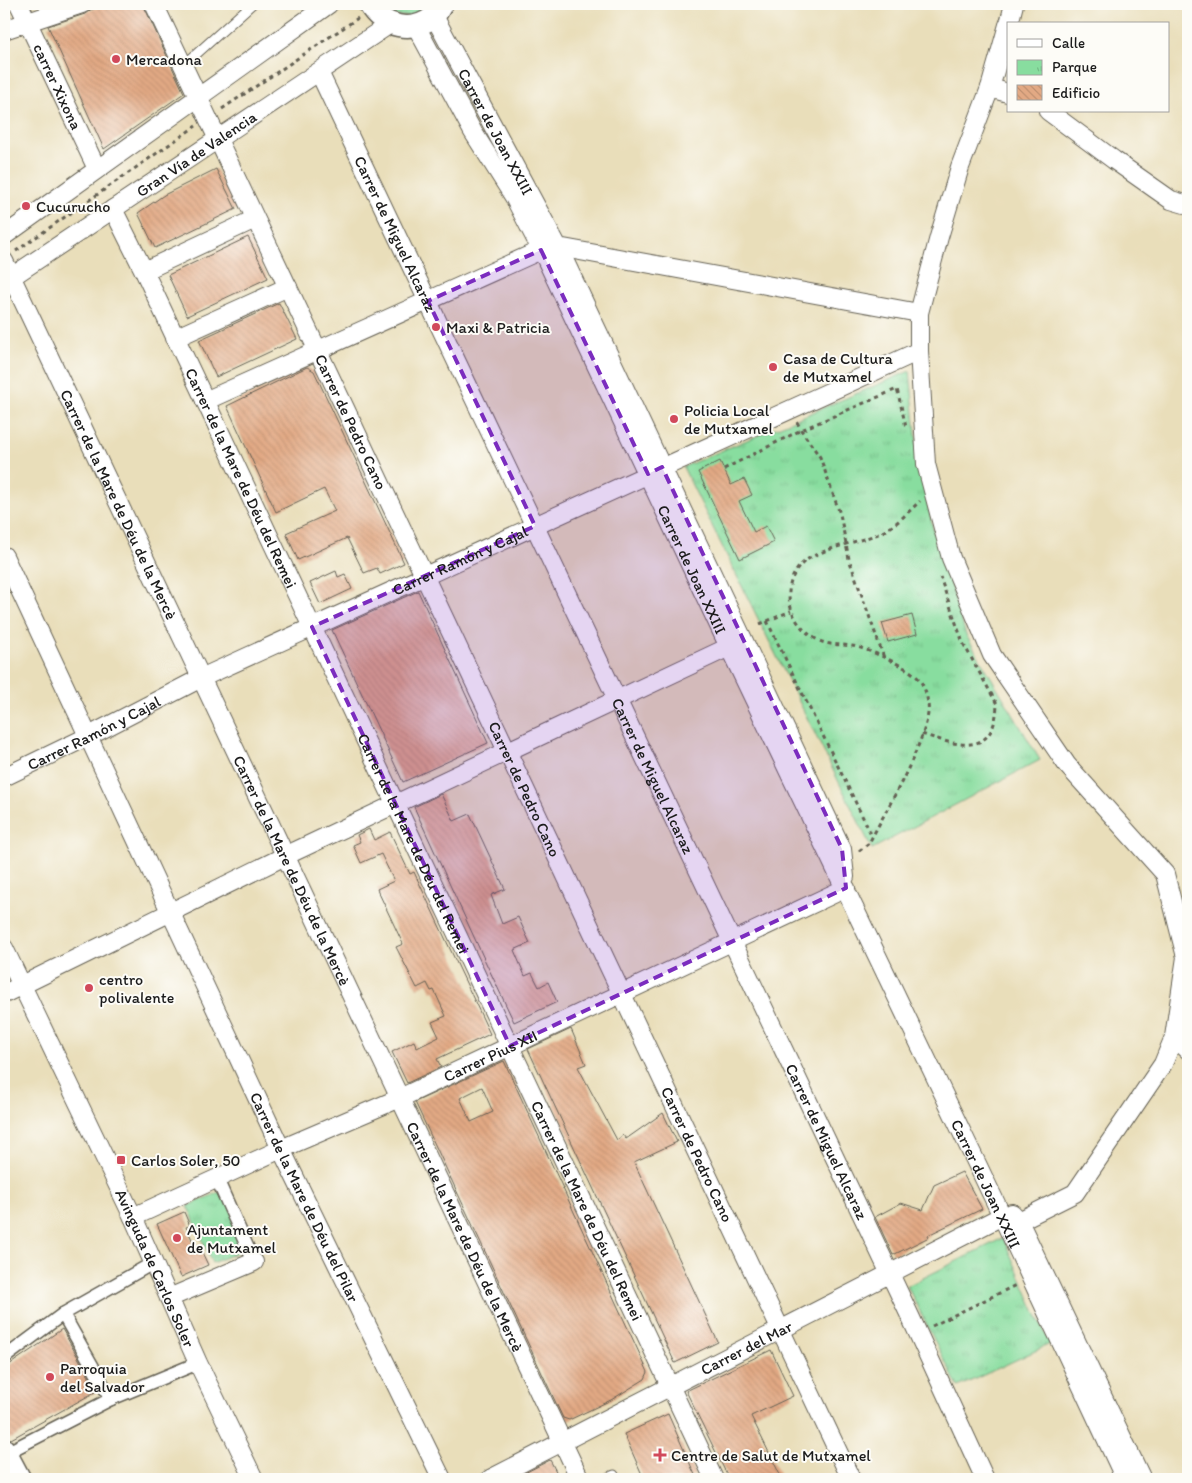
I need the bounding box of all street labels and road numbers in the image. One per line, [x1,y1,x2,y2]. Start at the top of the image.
street label: carrer Xixona [29,40,86,132]
street label: Carrer de Joan XXIII [454,65,538,198]
street label: Gran Vía de Valencia [132,106,260,201]
street label: Carrer de Miguel Alcaraz [351,153,441,315]
street label: Carrer de Pedro Cano [311,351,391,492]
street label: Carrer de la Mare de Déu del Remei [182,365,302,591]
street label: Carrer de la Mare de Déu de la Mercè [56,386,182,622]
street label: Carrer de Joan XXIII [654,502,731,637]
street label: Carrer Ramón y Cajal [389,521,531,599]
street label: Carrer Ramón y Cajal [24,691,164,774]
street label: Carrer de Miguel Alcaraz [608,695,699,857]
street label: Carrer de Pedro Cano [485,718,565,860]
street label: Carrer de la Mare de Déu del Remei [354,730,474,956]
street label: Carrer de la Mare de Déu de la Mercè [230,752,355,988]
street label: Carrer Pius XII [440,1025,540,1086]
street label: Carrer de Miguel Alcaraz [782,1060,872,1223]
street label: Carrer de Pedro Cano [657,1083,738,1225]
street label: Carrer de la Mare de Déu del Pilar [246,1089,364,1306]
street label: Carrer de la Mare de Déu del Remei [527,1097,647,1323]
street label: Carrer de Joan XXIII [947,1116,1025,1251]
street label: Carrer de la Mare de Déu de la Mercè [403,1118,528,1355]
street label: Avinguda de Carlos Soler [111,1186,199,1351]
street label: Carrer del Mar [697,1316,796,1379]

